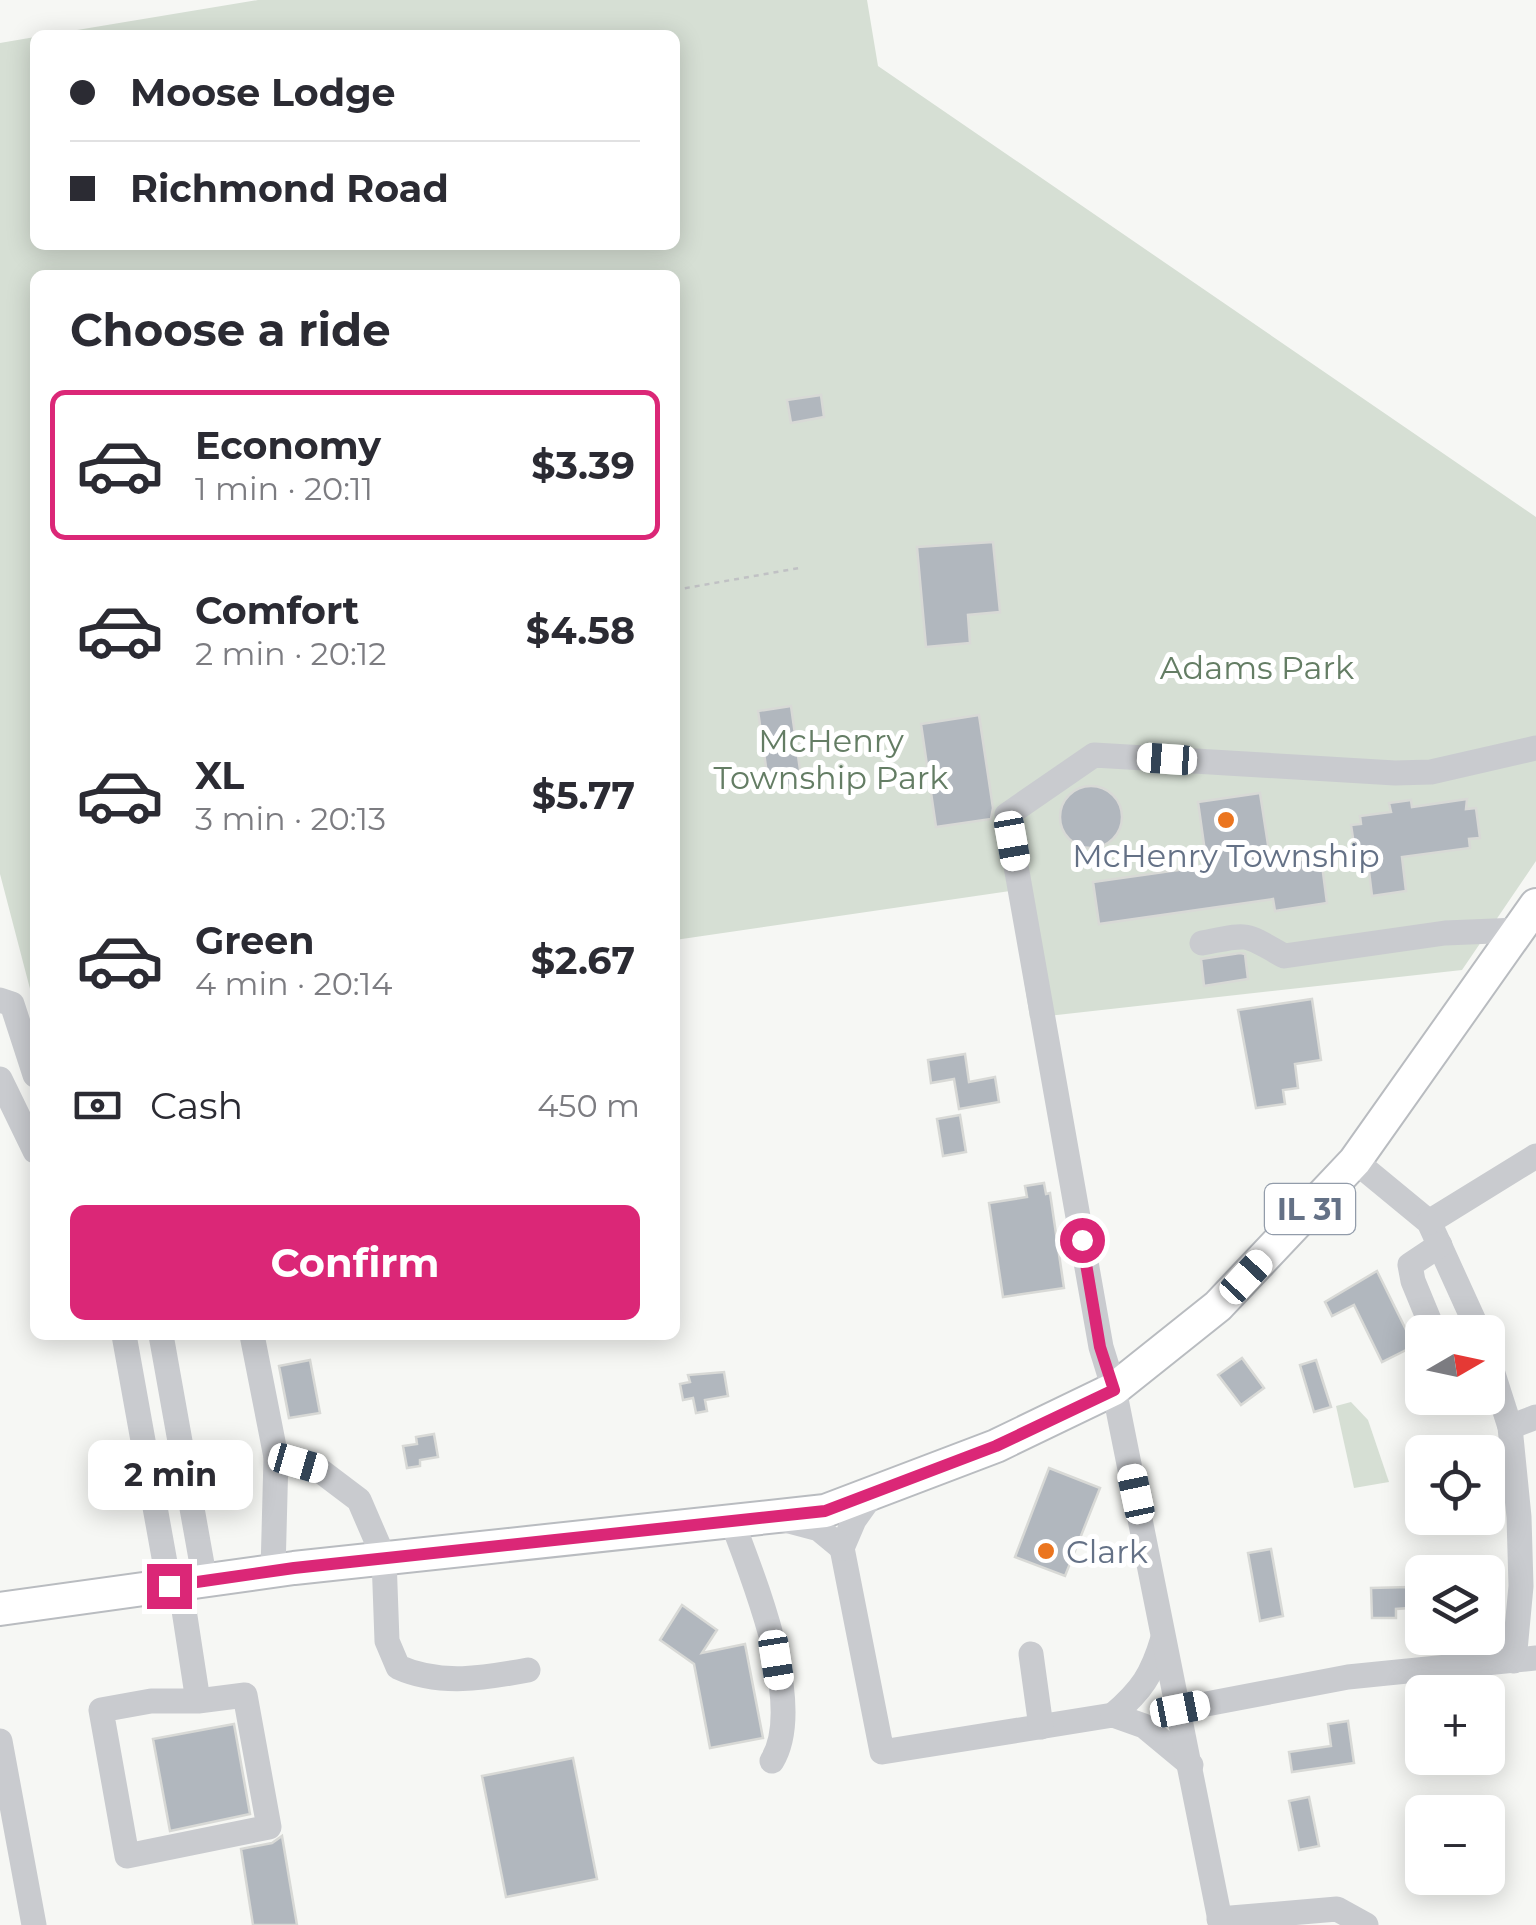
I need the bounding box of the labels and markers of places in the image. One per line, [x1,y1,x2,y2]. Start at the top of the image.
marker: McHenry Township [1215,809,1237,831]
place label: McHenry Township [1072,836,1380,875]
place label: Clark [1066,1532,1148,1571]
marker: Clark [1035,1540,1057,1562]

